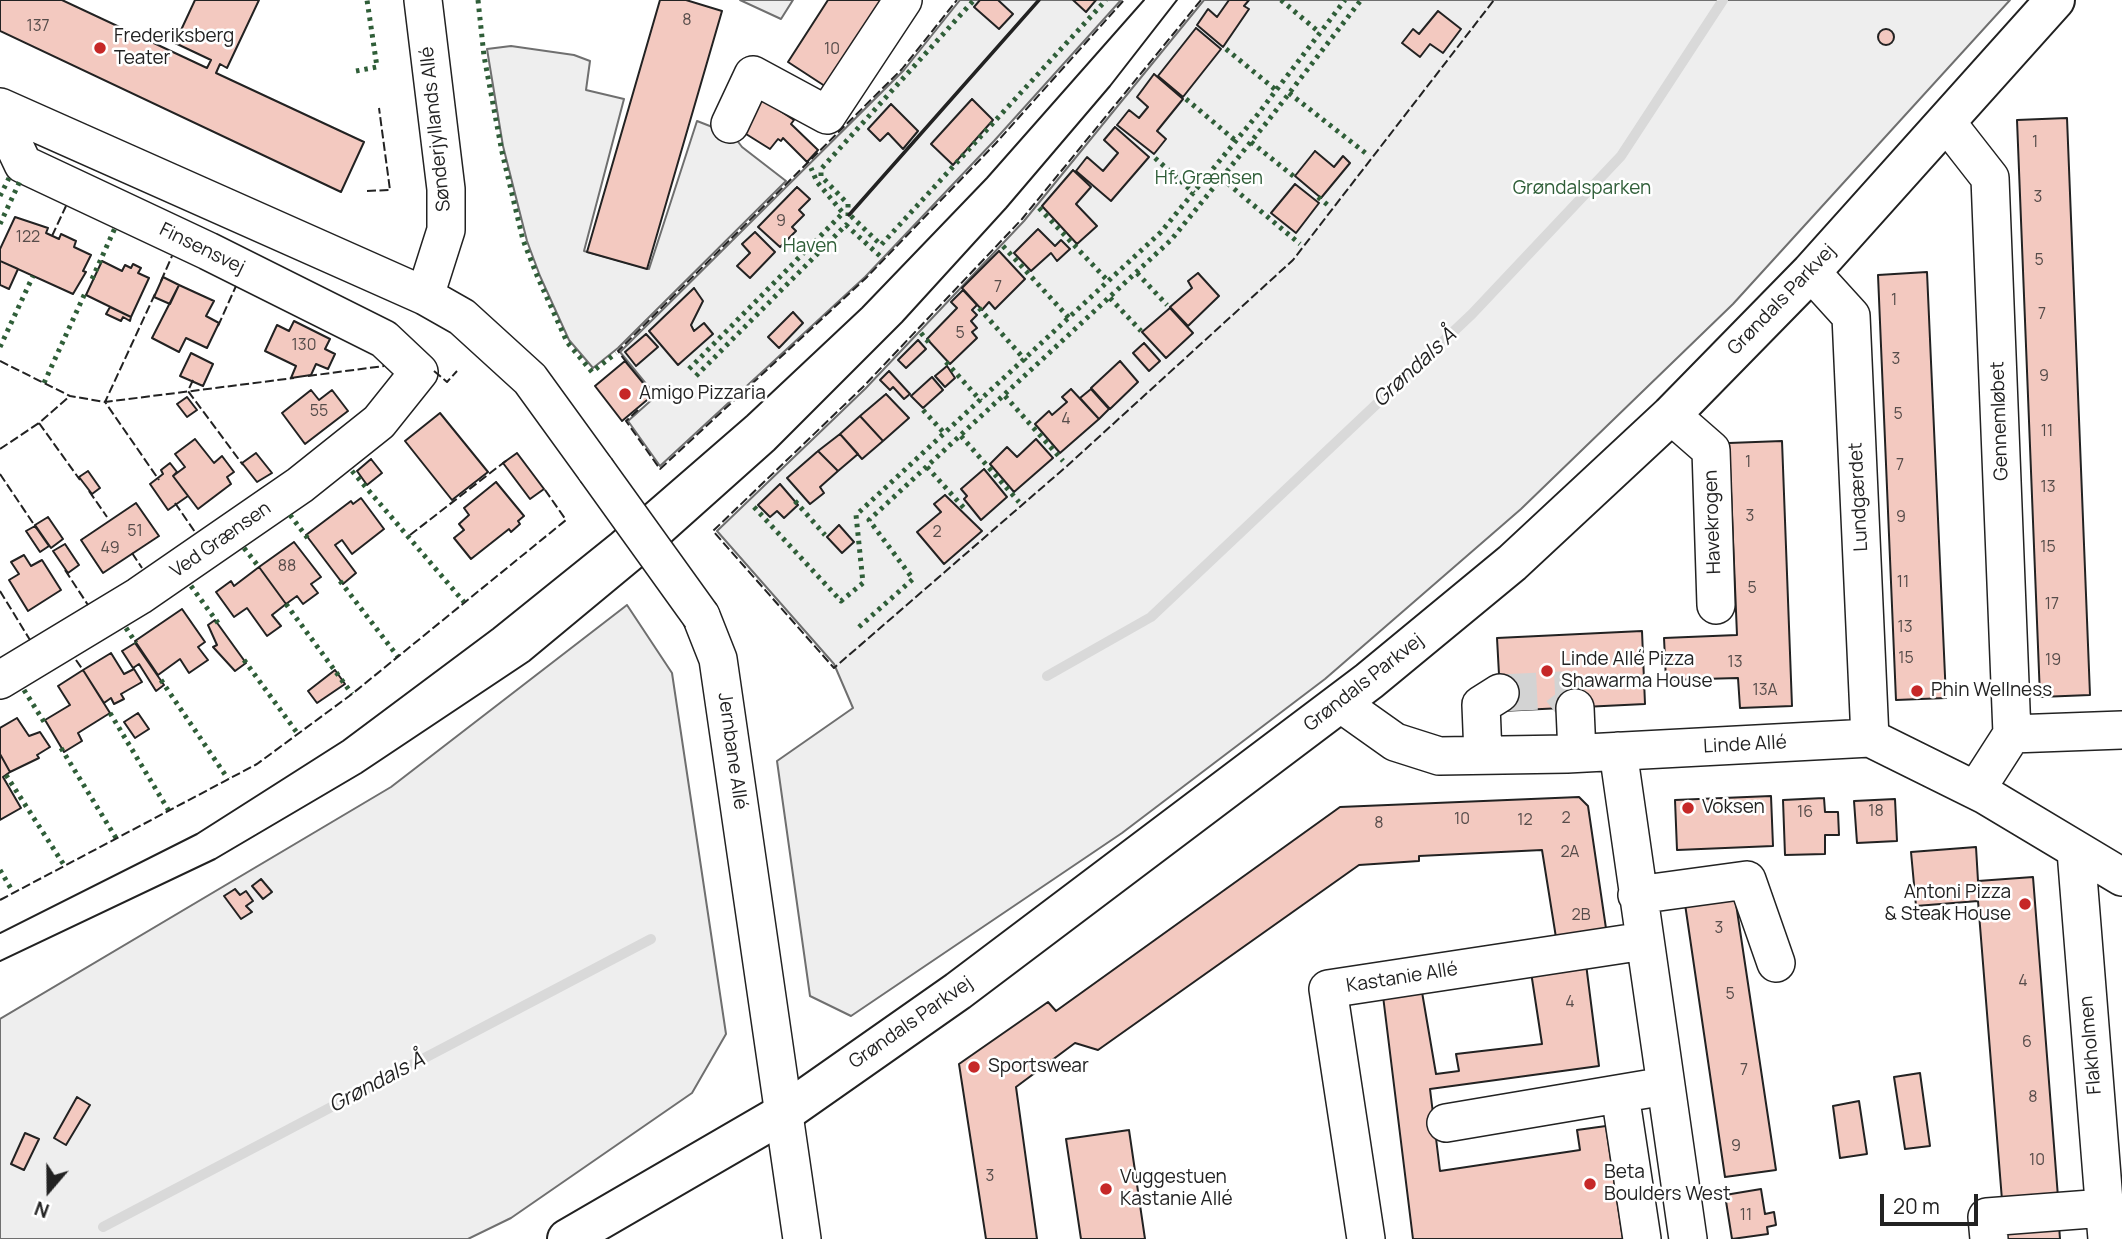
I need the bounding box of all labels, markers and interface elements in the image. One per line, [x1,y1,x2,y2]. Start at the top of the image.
house number: 8 [682,11,692,31]
house number: 137 [26,17,50,37]
place label: Frederiksberg Teater [114,26,234,70]
marker: Frederiksberg Teater [92,40,108,56]
house number: 10 [824,40,840,60]
street label: Sønderjyllands Allé [416,45,456,213]
house number: 1 [2032,133,2038,153]
park label: Hf. Grænsen [1155,168,1263,190]
park label: Grøndalsparken [1513,178,1651,200]
house number: 3 [2034,188,2042,208]
house number: 9 [776,212,786,232]
street label: Finsensvej [156,219,248,279]
house number: 122 [16,228,40,248]
park label: Haven [783,236,837,258]
street label: Grøndals Parkvej [1723,240,1841,360]
house number: 5 [2034,251,2044,271]
house number: 7 [994,278,1002,298]
house number: 1 [1891,291,1897,311]
house number: 7 [2038,305,2046,325]
water label: Grøndals Å [1368,323,1462,413]
house number: 5 [955,324,965,344]
house number: 130 [292,336,316,356]
house number: 3 [1892,350,1900,370]
street label: Gennemløbet [1987,361,2013,481]
house number: 9 [2039,367,2049,387]
place label: Amigo Pizzaria [639,383,766,405]
marker: Amigo Pizzaria [617,386,633,402]
house number: 55 [310,402,328,422]
house number: 5 [1893,405,1903,425]
house number: 4 [1061,410,1071,430]
house number: 11 [2041,422,2053,442]
street label: Lundgærdet [1845,442,1873,552]
house number: 1 [1745,453,1751,473]
house number: 7 [1896,456,1904,476]
street label: Havekrogen [1700,470,1726,574]
house number: 13 [2040,478,2056,498]
street label: Ved Grænsen [166,497,276,583]
house number: 3 [1746,507,1754,527]
house number: 9 [1896,508,1906,528]
house number: 51 [127,522,143,542]
house number: 2 [932,523,942,543]
house number: 15 [2040,538,2056,558]
house number: 49 [100,539,120,559]
house number: 88 [278,557,296,577]
house number: 11 [1897,573,1909,593]
house number: 5 [1747,579,1757,599]
house number: 17 [2045,595,2059,615]
house number: 13 [1897,618,1913,638]
street label: Grøndals Parkvej [1300,629,1428,737]
place label: Linde Allé Pizza Shawarma House [1561,649,1713,693]
house number: 15 [1898,649,1914,669]
house number: 19 [2045,651,2061,671]
house number: 13 [1727,653,1743,673]
marker: Linde Allé Pizza Shawarma House [1539,663,1555,679]
place label: Phin Wellness [1931,680,2052,702]
house number: 13A [1752,681,1778,701]
marker: Phin Wellness [1909,683,1925,699]
street label: Jernbane Allé [713,691,751,811]
street label: Linde Allé [1703,731,1787,759]
place label: Voksen [1702,797,1765,819]
marker: Voksen [1680,800,1696,816]
house number: 18 [1868,802,1884,822]
house number: 16 [1797,803,1813,823]
house number: 2 [1561,809,1571,829]
house number: 10 [1454,810,1470,830]
house number: 12 [1517,811,1533,831]
house number: 8 [1374,814,1384,834]
house number: 2A [1561,843,1579,863]
place label: Antoni Pizza & Steak House [1885,882,2011,926]
marker: Antoni Pizza & Steak House [2017,896,2033,912]
house number: 2B [1572,906,1590,926]
house number: 3 [1715,919,1723,939]
street label: Kastanie Allé [1345,958,1459,998]
street label: Grøndals Parkvej [845,972,977,1074]
house number: 4 [2018,972,2028,992]
house number: 5 [1725,985,1735,1005]
house number: 4 [1565,993,1575,1013]
street label: Flakholmen [2075,995,2107,1095]
house number: 6 [2022,1033,2032,1053]
water label: Grøndals Å [325,1047,429,1119]
place label: Sportswear [988,1056,1089,1078]
marker: Sportswear [966,1059,982,1075]
house number: 7 [1740,1061,1748,1081]
house number: 8 [2028,1088,2038,1108]
house number: 9 [1731,1137,1741,1157]
house number: 10 [2029,1151,2045,1171]
north arrow [14,1155,84,1225]
place label: Beta Boulders West [1604,1162,1731,1206]
house number: 3 [986,1167,994,1187]
place label: Vuggestuen Kastanie Allé [1120,1167,1233,1211]
marker: Beta Boulders West [1582,1176,1598,1192]
scale bar [1884,1180,1982,1224]
marker: Vuggestuen Kastanie Allé [1098,1181,1114,1197]
text: 20 m [1893,1192,1940,1220]
text: N [31,1195,53,1224]
house number: 11 [1740,1206,1752,1226]

